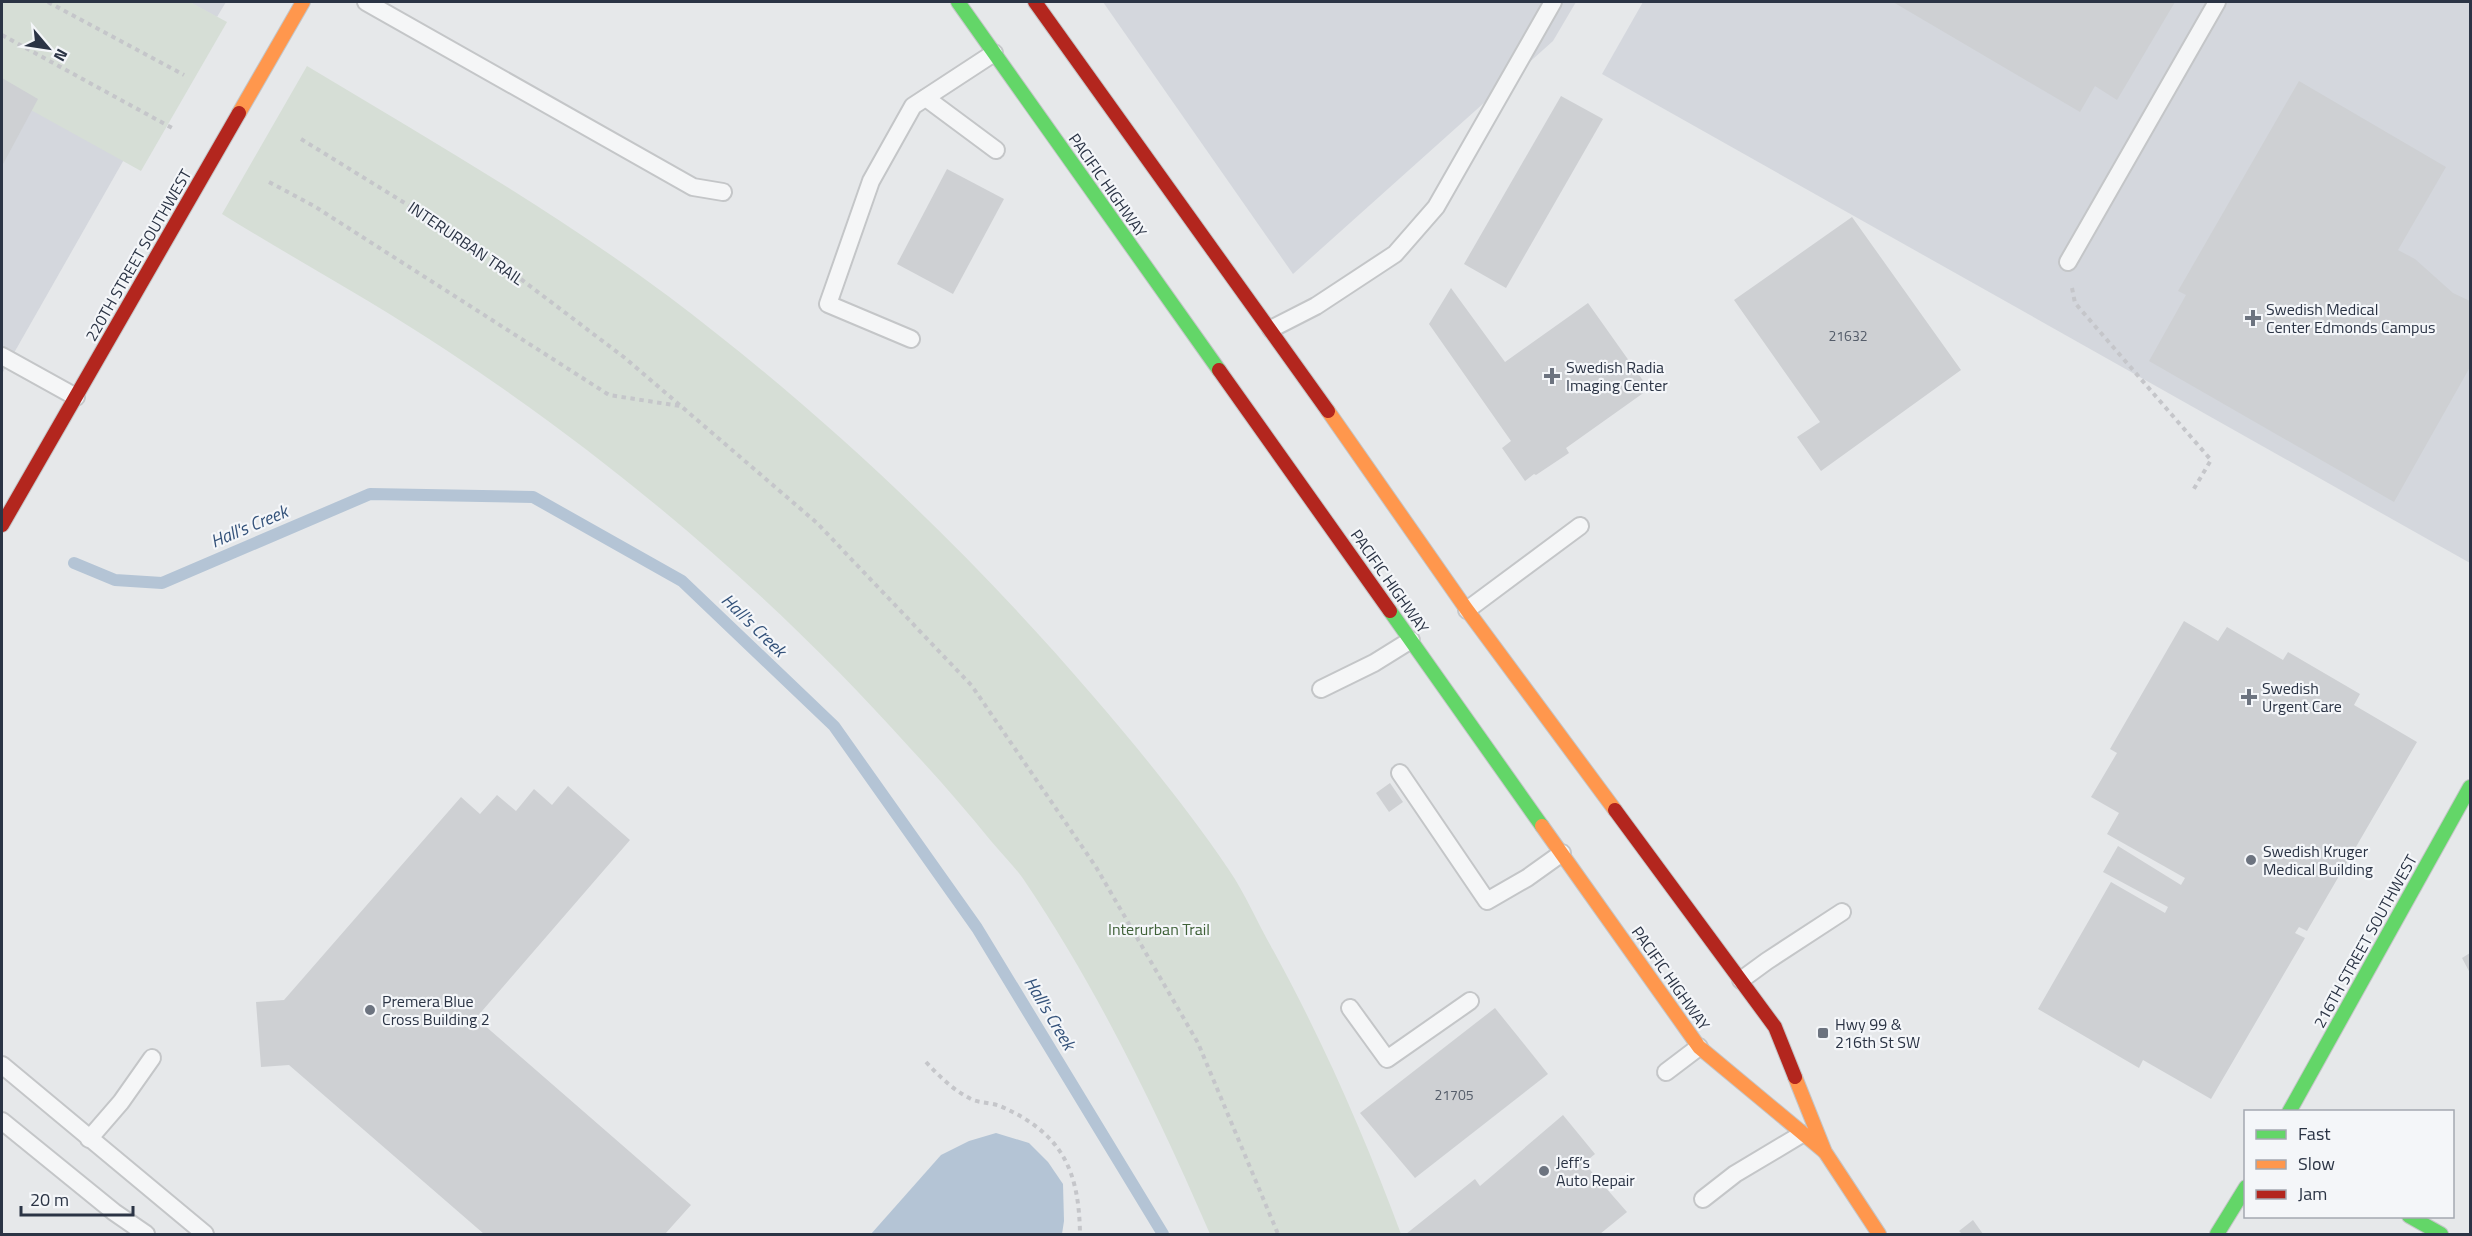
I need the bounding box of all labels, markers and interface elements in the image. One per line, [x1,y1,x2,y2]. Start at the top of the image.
north arrow [18,18,78,78]
text: N [48,45,74,66]
street label: PACIFIC HIGHWAY [1063,128,1153,242]
street label: 220TH STREET SOUTHWEST [79,164,197,345]
street label: INTERURBAN TRAIL [403,195,529,291]
place label: Swedish Medical Center Edmonds Campus [2266,297,2435,339]
marker: Swedish Medical Center Edmonds Campus [2244,309,2262,327]
house number: 21632 [1828,325,1868,346]
place label: Swedish Radia Imaging Center [1566,355,1668,397]
marker: Swedish Radia Imaging Center [1543,367,1561,385]
water label: Hall's Creek [206,497,294,554]
street label: PACIFIC HIGHWAY [1345,524,1435,638]
water label: Hall's Creek [715,587,794,664]
place label: Swedish Urgent Care [2262,676,2342,718]
marker: Swedish Urgent Care [2240,688,2258,706]
place label: Swedish Kruger Medical Building [2263,839,2373,881]
street label: 216TH STREET SOUTHWEST [2307,849,2423,1032]
marker: Swedish Kruger Medical Building [2244,853,2258,867]
park label: Interurban Trail [1108,917,1210,941]
street label: PACIFIC HIGHWAY [1626,921,1716,1035]
water label: Hall's Creek [1017,971,1084,1057]
place label: Premera Blue Cross Building 2 [382,989,490,1031]
marker: Premera Blue Cross Building 2 [363,1003,377,1017]
place label: Hwy 99 & 216th St SW [1835,1012,1920,1054]
marker: Hwy 99 & 216th St SW [1816,1026,1830,1040]
house number: 21705 [1434,1084,1474,1105]
legend [2244,1110,2454,1218]
text: Fast [2298,1120,2331,1147]
place label: Jeff’s Auto Repair [1556,1150,1635,1192]
text: Slow [2298,1150,2335,1177]
marker: Jeff’s Auto Repair [1537,1164,1551,1178]
scale bar [21,1179,134,1217]
text: Jam [2298,1180,2327,1207]
text: 20 m [30,1186,69,1213]

